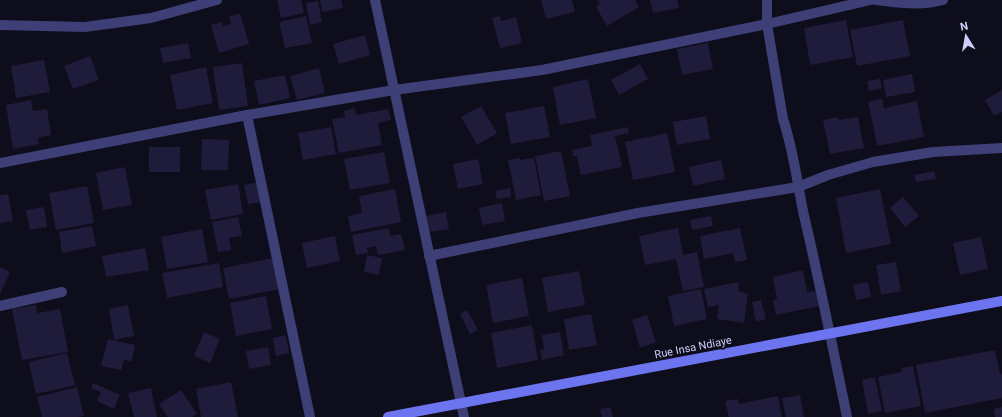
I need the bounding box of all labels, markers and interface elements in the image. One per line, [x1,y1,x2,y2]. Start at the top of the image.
north arrow [946,16,986,56]
text: N [959,20,969,34]
street label: Rue Insa Ndiaye [653,334,733,361]

